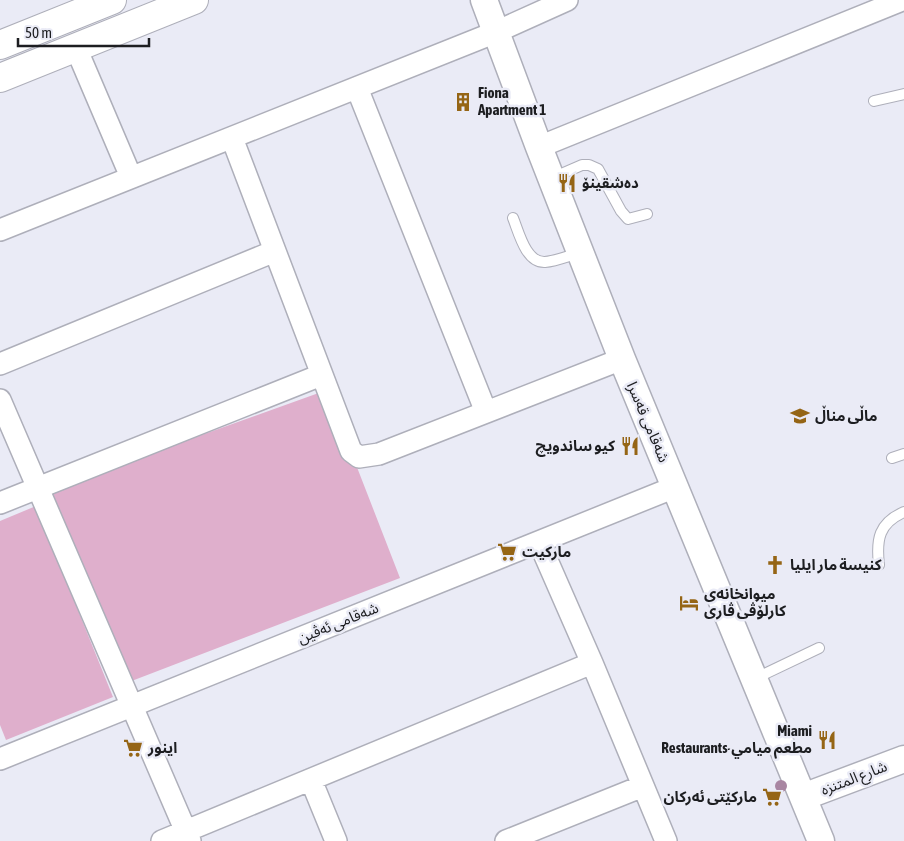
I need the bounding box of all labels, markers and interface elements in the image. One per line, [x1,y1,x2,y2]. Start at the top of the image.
scale bar [18,15,149,47]
text: 50 m [25,24,52,41]
place label: Fiona Apartment 1 [477,84,546,118]
building icon: Fiona Apartment 1 [452,91,474,113]
restaurant icon: دەشقینۆ [556,172,578,194]
place label: دەشقینۆ [582,174,639,192]
street label: شەقامی قەسرا [623,379,673,465]
school or university icon: ماڵی مناڵ [789,405,811,427]
place label: ماڵی مناڵ [815,405,877,425]
restaurant icon: کیو ساندویچ [619,435,641,457]
place label: کیو ساندویچ [536,437,615,457]
supermarket icon: ماركيت [496,541,518,563]
place label: ماركيت [522,543,571,561]
church icon: كنيسة مار ايليا [764,554,786,576]
place label: كنيسة مار ايليا [790,556,882,574]
place label: میوانخانەی کارلۆڤی ڤاری [704,585,786,620]
hotel icon: میوانخانەی کارلۆڤی ڤاری [678,592,700,614]
street label: شەقامی ئەڤین [295,599,381,647]
place label: Miami Restaurants-مطعم ميامي [661,722,812,759]
restaurant icon: Miami Restaurants-مطعم ميامي [816,729,838,751]
supermarket icon: اينور [122,737,144,759]
place label: اينور [147,739,177,757]
street label: شارع المتنزه [818,757,891,802]
supermarket icon: مارکێتی ئەرکان [761,786,783,808]
place label: مارکێتی ئەرکان [664,788,757,806]

